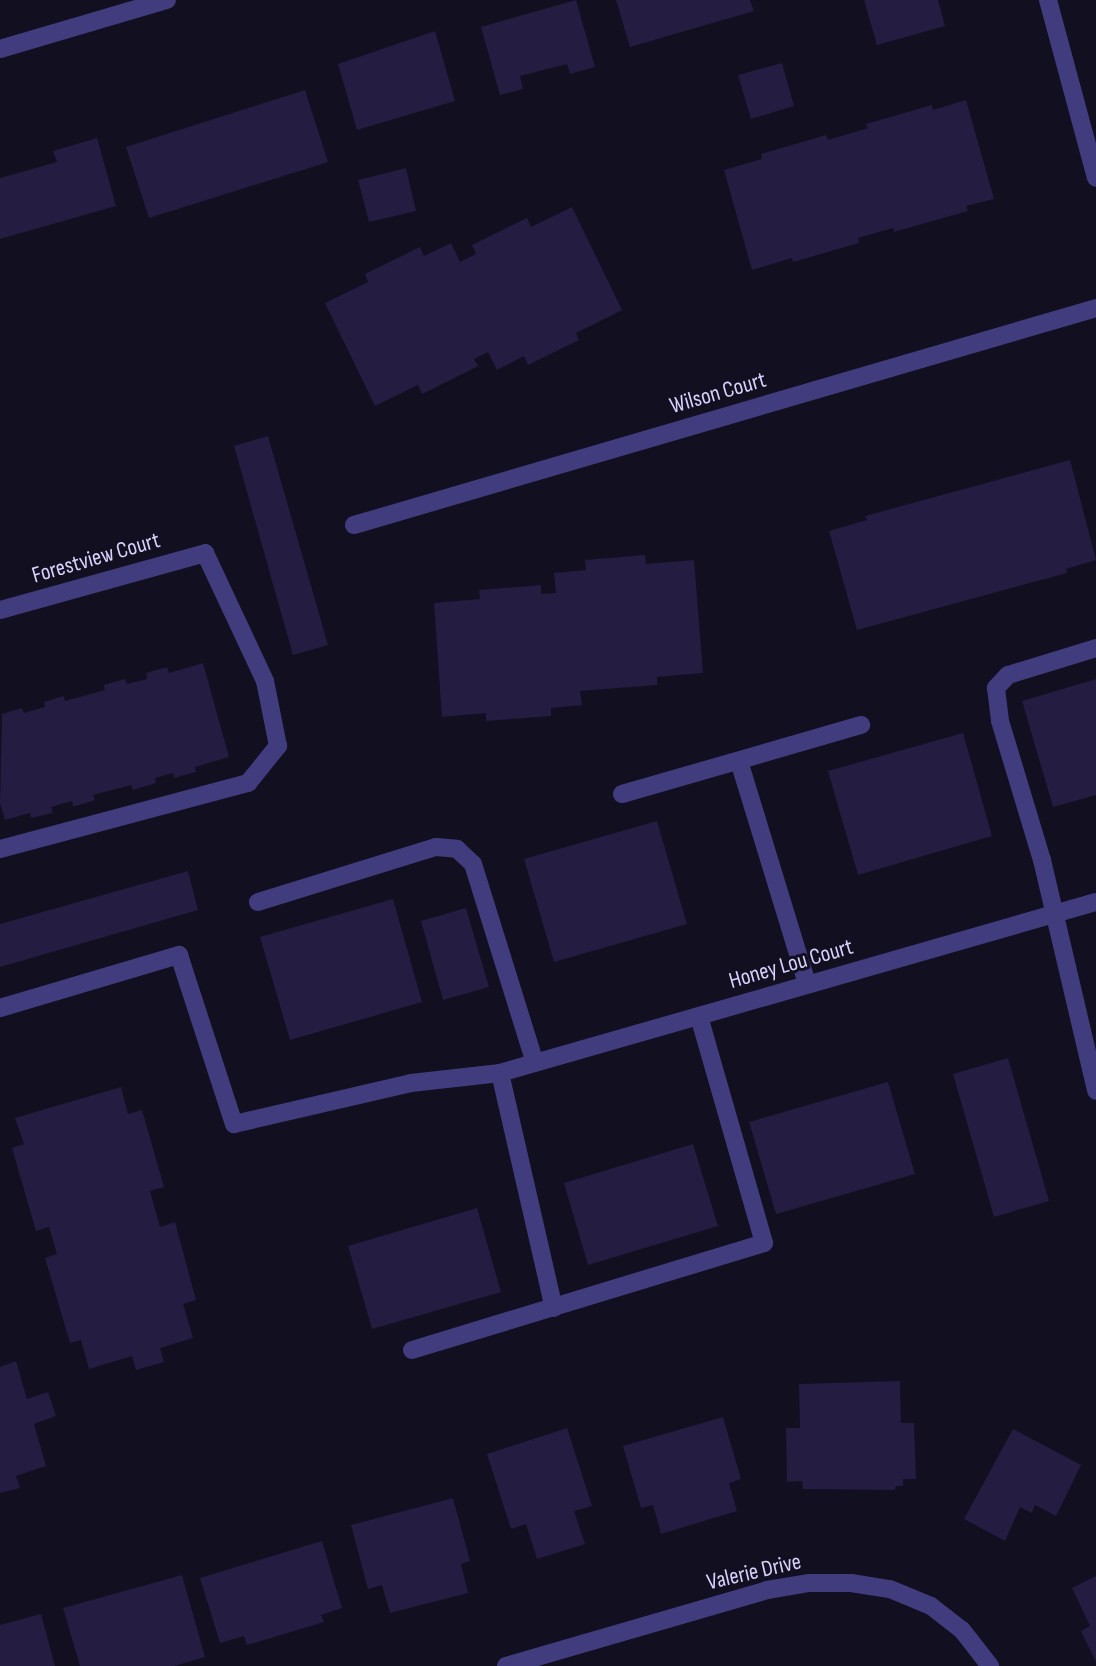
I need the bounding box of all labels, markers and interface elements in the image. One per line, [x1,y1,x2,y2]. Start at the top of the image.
street label: Wilson Court [667,366,769,420]
street label: Forestview Court [29,527,163,589]
street label: Honey Lou Court [726,933,856,995]
street label: Valerie Drive [704,1548,804,1596]

